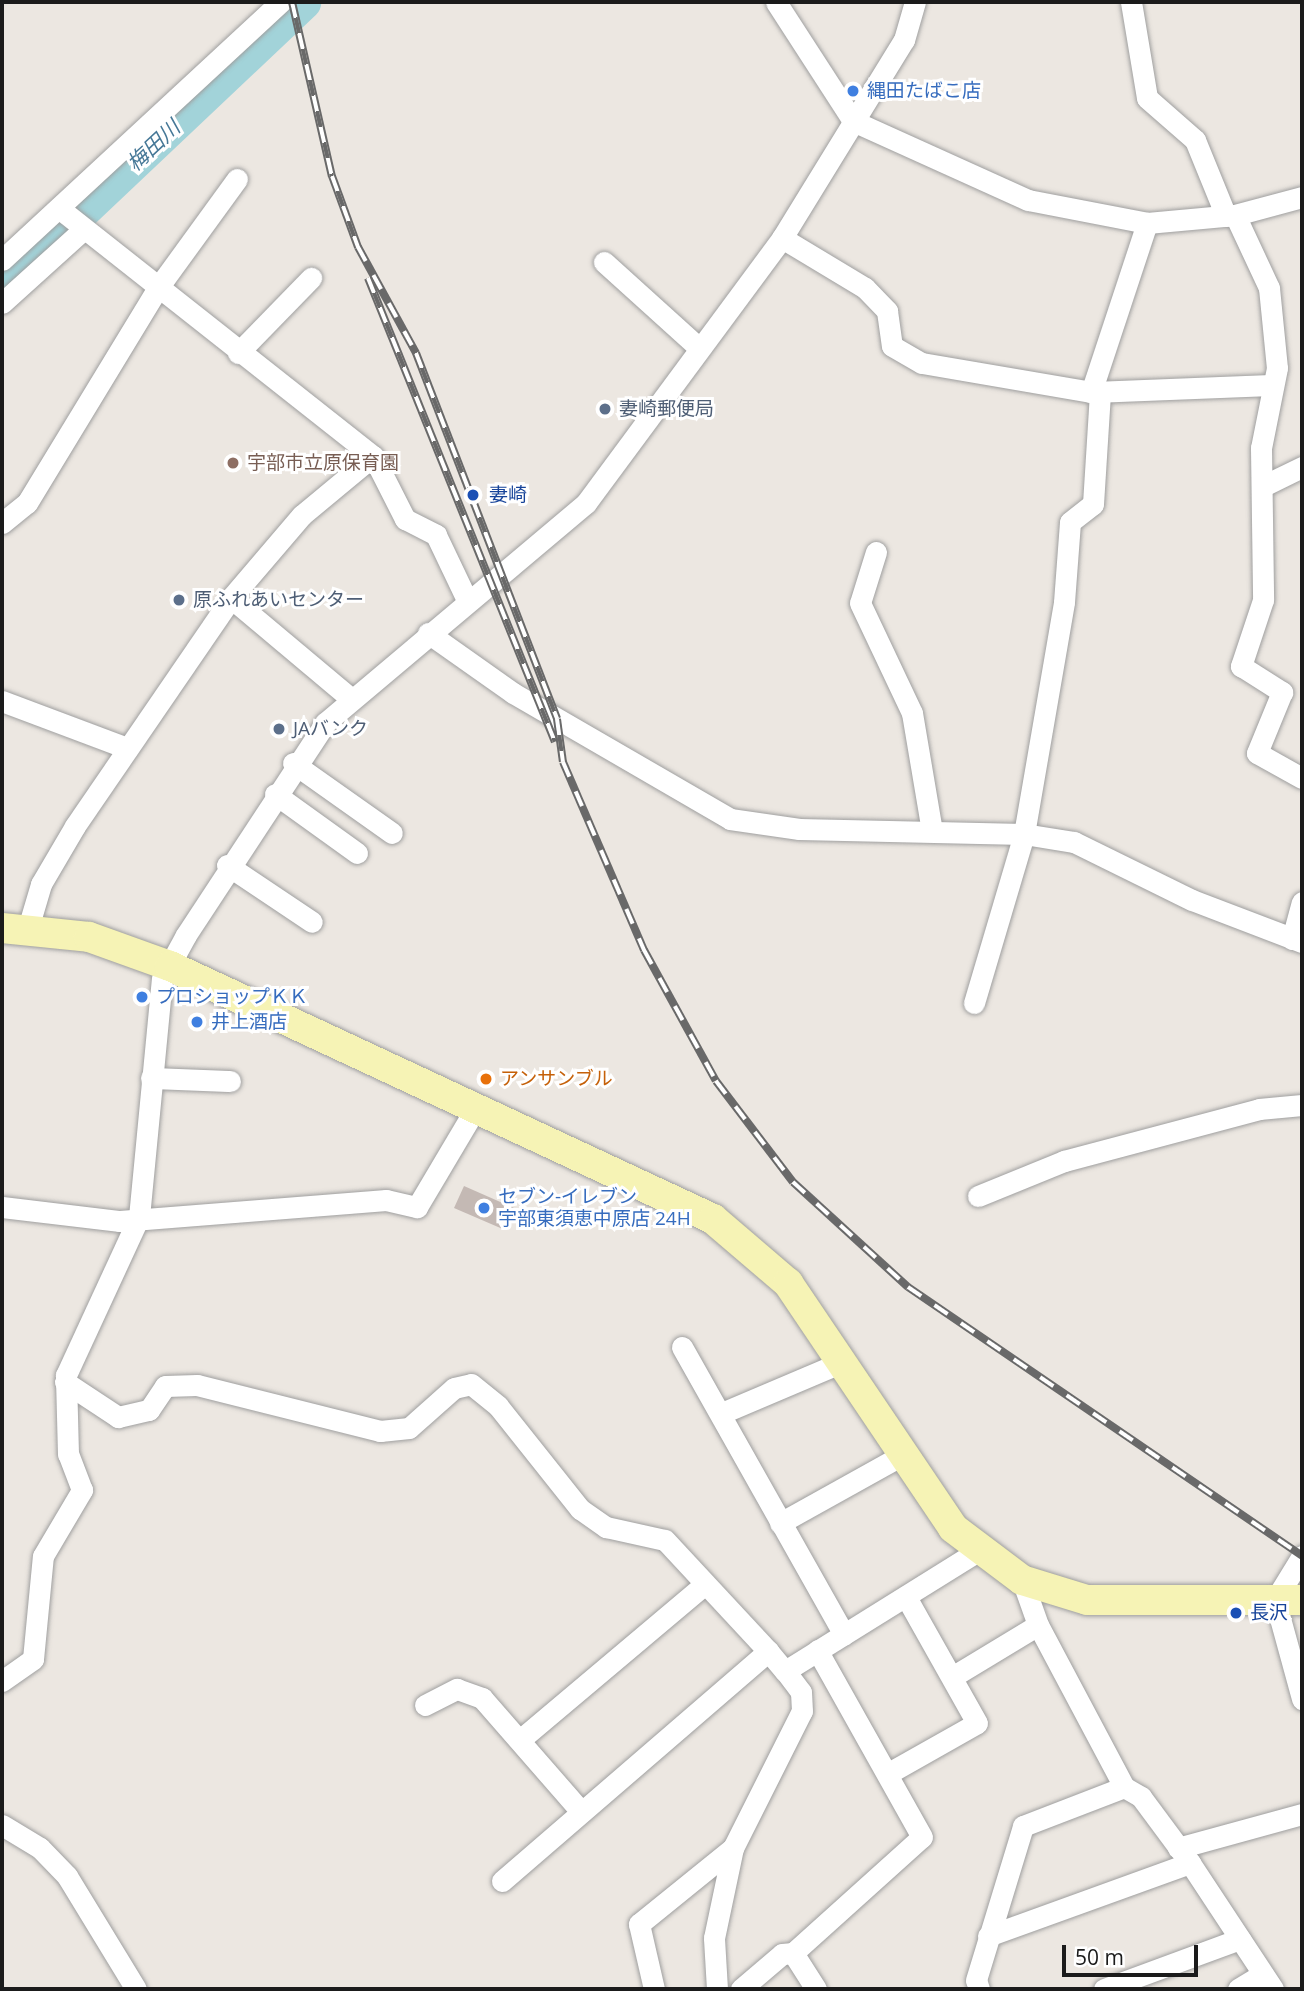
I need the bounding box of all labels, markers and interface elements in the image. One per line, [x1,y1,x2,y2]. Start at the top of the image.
place label: 縄田たばこ店 [867,80,981,102]
marker: 縄田たばこ店 [845,83,861,99]
water label: 梅田川 [121,114,185,176]
place label: 妻崎郵便局 [619,398,714,420]
marker: 妻崎郵便局 [597,401,613,417]
place label: 宇部市立原保育園 [247,452,399,474]
marker: 宇部市立原保育園 [225,455,241,471]
place label: 妻崎 [489,484,527,506]
marker: 妻崎 [463,485,483,505]
place label: 原ふれあいセンター [193,589,364,611]
marker: 原ふれあいセンター [171,592,187,608]
place label: JAバンク [293,718,367,740]
marker: JAバンク [271,721,287,737]
place label: プロショップＫＫ [156,986,308,1008]
marker: プロショップＫＫ [134,989,150,1005]
place label: 井上酒店 [211,1011,287,1033]
marker: 井上酒店 [189,1014,205,1030]
place label: アンサンブル [500,1068,614,1090]
marker: アンサンブル [478,1071,494,1087]
place label: セブン-イレブン 宇部東須恵中原店 24H [498,1186,691,1230]
marker: セブン-イレブン 宇部東須恵中原店 24H [476,1200,492,1216]
place label: 長沢 [1250,1602,1288,1624]
marker: 長沢 [1228,1605,1244,1621]
scale bar [1066,1932,1202,1976]
text: 50 m [1075,1943,1124,1971]

